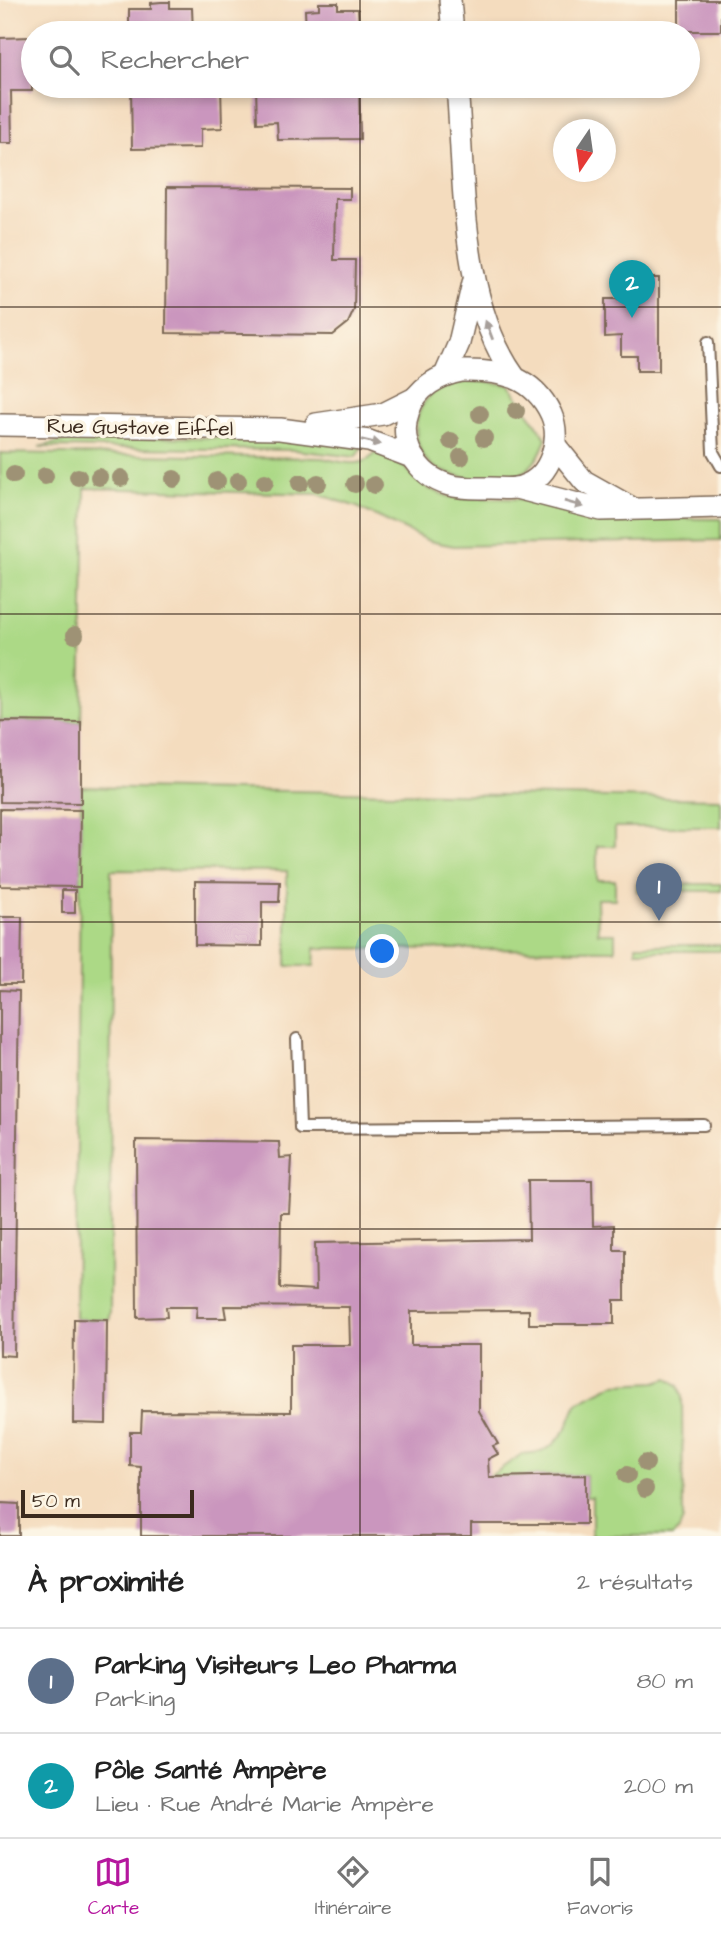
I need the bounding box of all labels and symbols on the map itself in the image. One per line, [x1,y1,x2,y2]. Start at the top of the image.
north arrow [553,119,616,182]
pin: 2 [609,260,655,318]
one-way arrow [484,320,495,341]
street label: Rue Gustave Eiffel [47,411,233,444]
one-way arrow [360,437,382,448]
one-way arrow [564,500,585,510]
pin: 1 [636,863,682,921]
your location [365,934,399,968]
scale bar [21,1487,194,1519]

